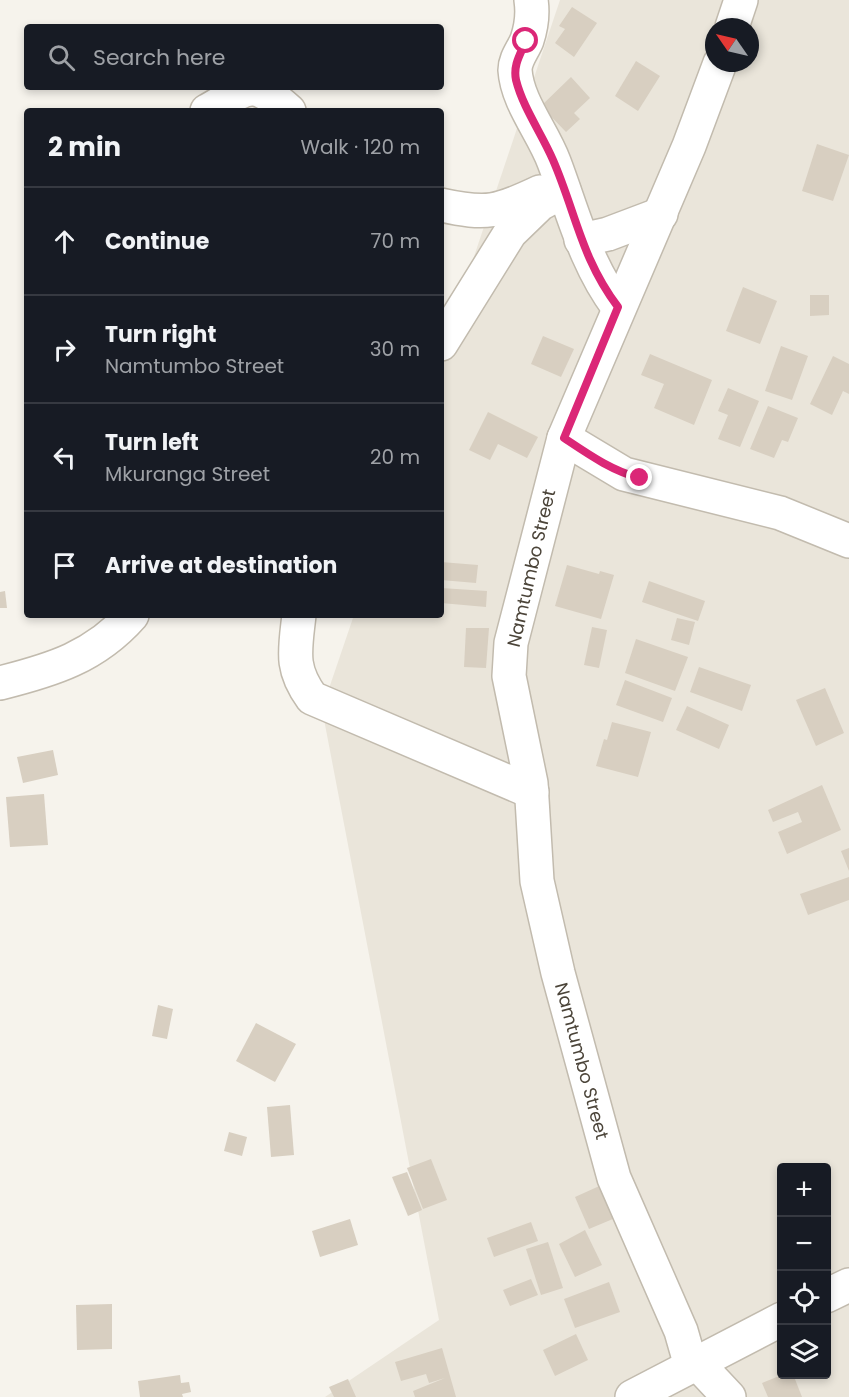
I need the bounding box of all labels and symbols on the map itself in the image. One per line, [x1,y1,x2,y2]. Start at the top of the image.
north arrow [705,18,759,72]
route start [512,27,538,53]
route end [626,464,652,490]
street label: Namtumbo Street [501,487,561,649]
street label: Namtumbo Street [549,980,615,1142]

